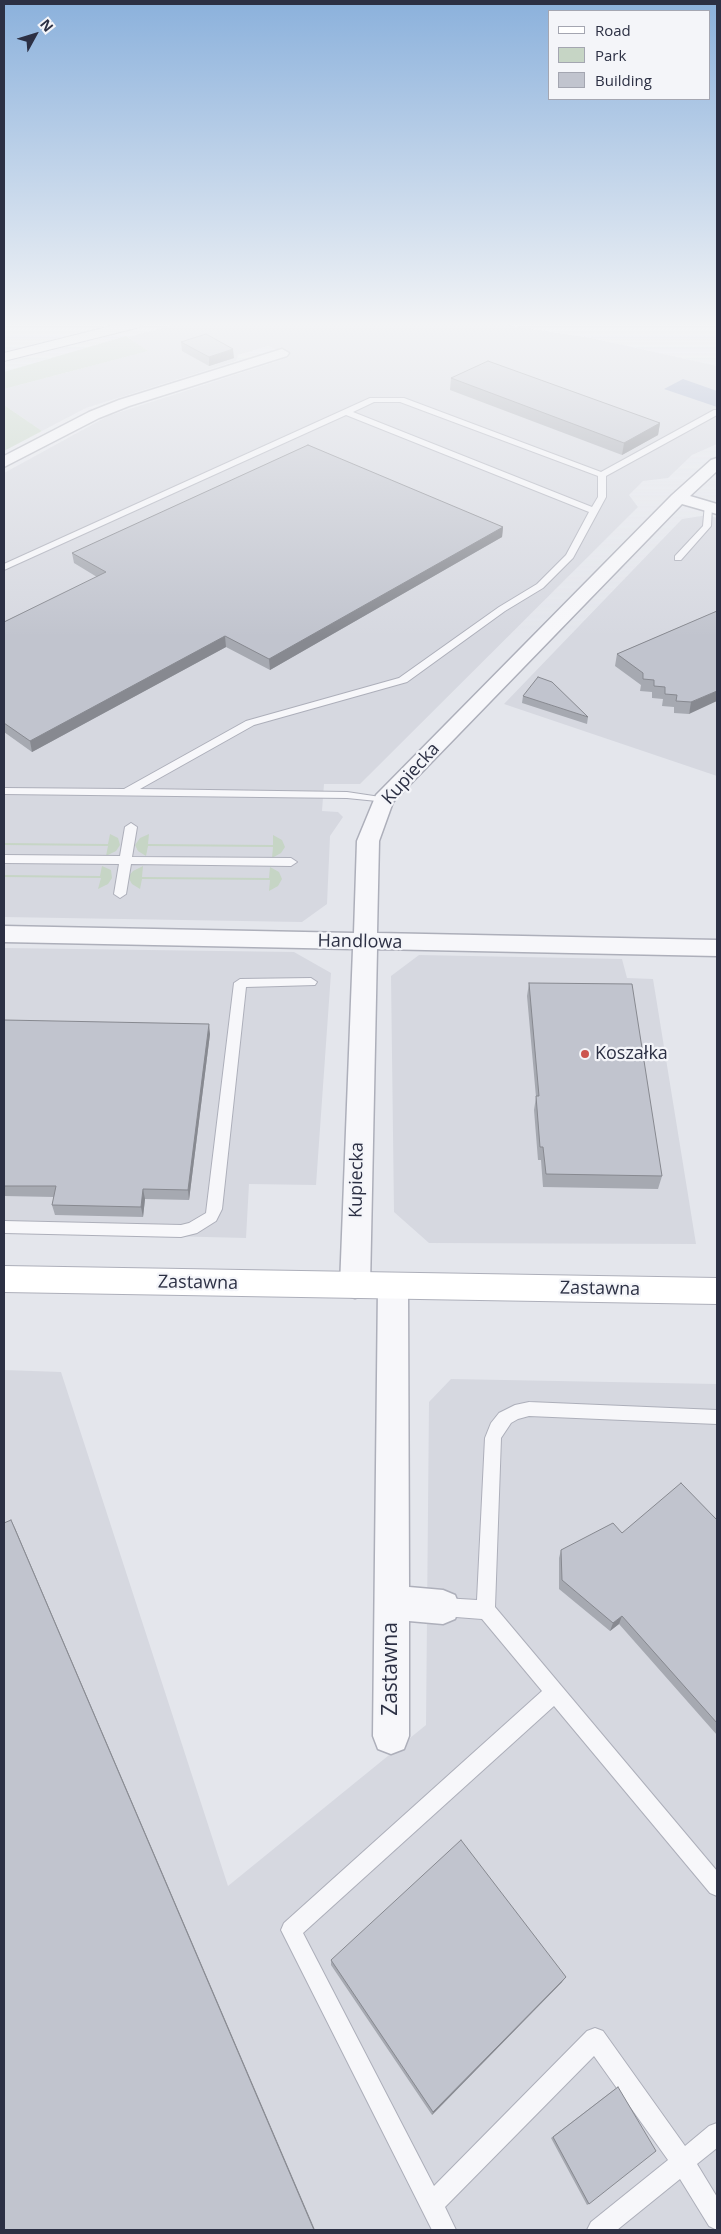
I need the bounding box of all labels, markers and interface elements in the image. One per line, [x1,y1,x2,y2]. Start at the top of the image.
north arrow [10,10,60,60]
legend [548,10,711,100]
text: N [36,15,58,36]
text: Road [595,20,631,40]
text: Park [595,45,626,65]
text: Building [595,70,652,90]
street label: Kupiecka [378,739,444,809]
street label: Handlowa [317,930,403,954]
place label: Koszałka [595,1043,668,1065]
marker: Koszałka [579,1048,591,1060]
street label: Kupiecka [346,1142,368,1218]
street label: Zastawna [158,1272,238,1294]
street label: Zastawna [560,1278,640,1300]
street label: Zastawna [378,1622,404,1716]

